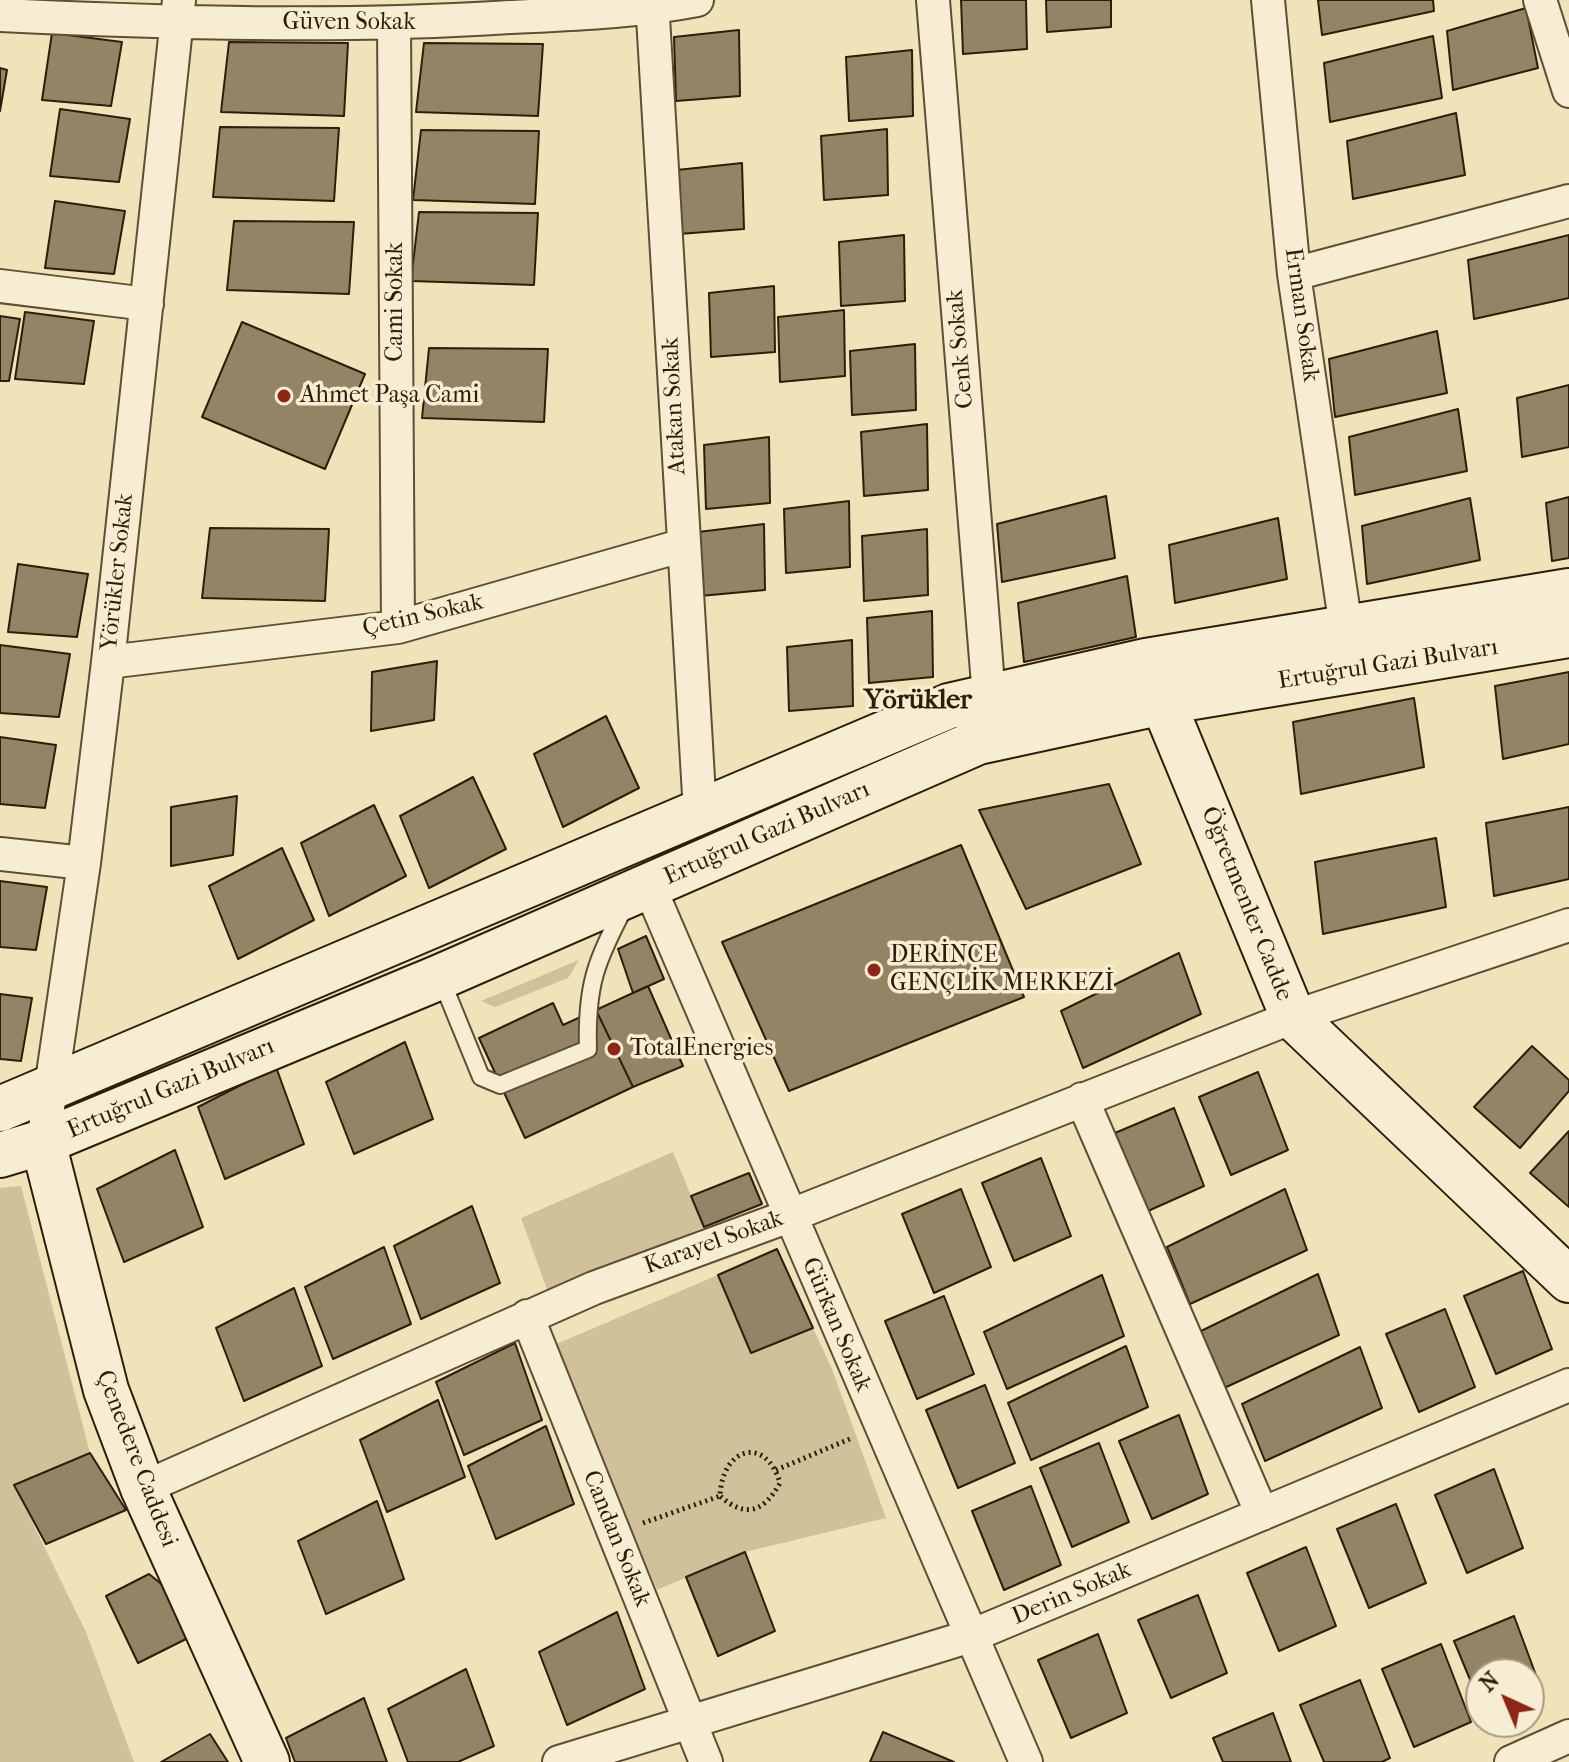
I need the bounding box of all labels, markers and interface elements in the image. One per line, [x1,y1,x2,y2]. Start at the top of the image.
street label: Güven Sokak [282,9,416,37]
street label: Cami Sokak [382,242,410,362]
street label: Erman Sokak [1277,246,1325,384]
street label: Cenk Sokak [941,288,981,410]
street label: Atakan Sokak [657,337,693,475]
place label: Ahmet Paşa Cami [300,382,479,410]
marker: Ahmet Paşa Cami [275,387,293,405]
street label: Yörükler Sokak [95,492,141,652]
street label: Çetin Sokak [360,588,486,644]
street label: Ertuğrul Gazi Bulvarı [1276,633,1500,697]
district label: Yörükler [864,684,972,718]
street label: Ertuğrul Gazi Bulvarı [660,776,874,892]
street label: Öğretmenler Cadde [1194,803,1298,1005]
place label: DERİNCE GENÇLİK MERKEZİ [890,942,1114,998]
marker: DERİNCE GENÇLİK MERKEZİ [865,961,883,979]
street label: Ertuğrul Gazi Bulvarı [63,1032,279,1146]
place label: TotalEnergies [630,1035,773,1063]
marker: TotalEnergies [605,1040,623,1058]
street label: Karayel Sokak [641,1205,787,1281]
street label: Gürkan Sokak [795,1253,877,1397]
street label: Çenedere Caddesi [89,1367,183,1551]
street label: Candan Sokak [576,1467,656,1611]
street label: Derin Sokak [1008,1556,1136,1632]
north arrow [1465,1658,1545,1738]
text: N [1475,1667,1505,1697]

